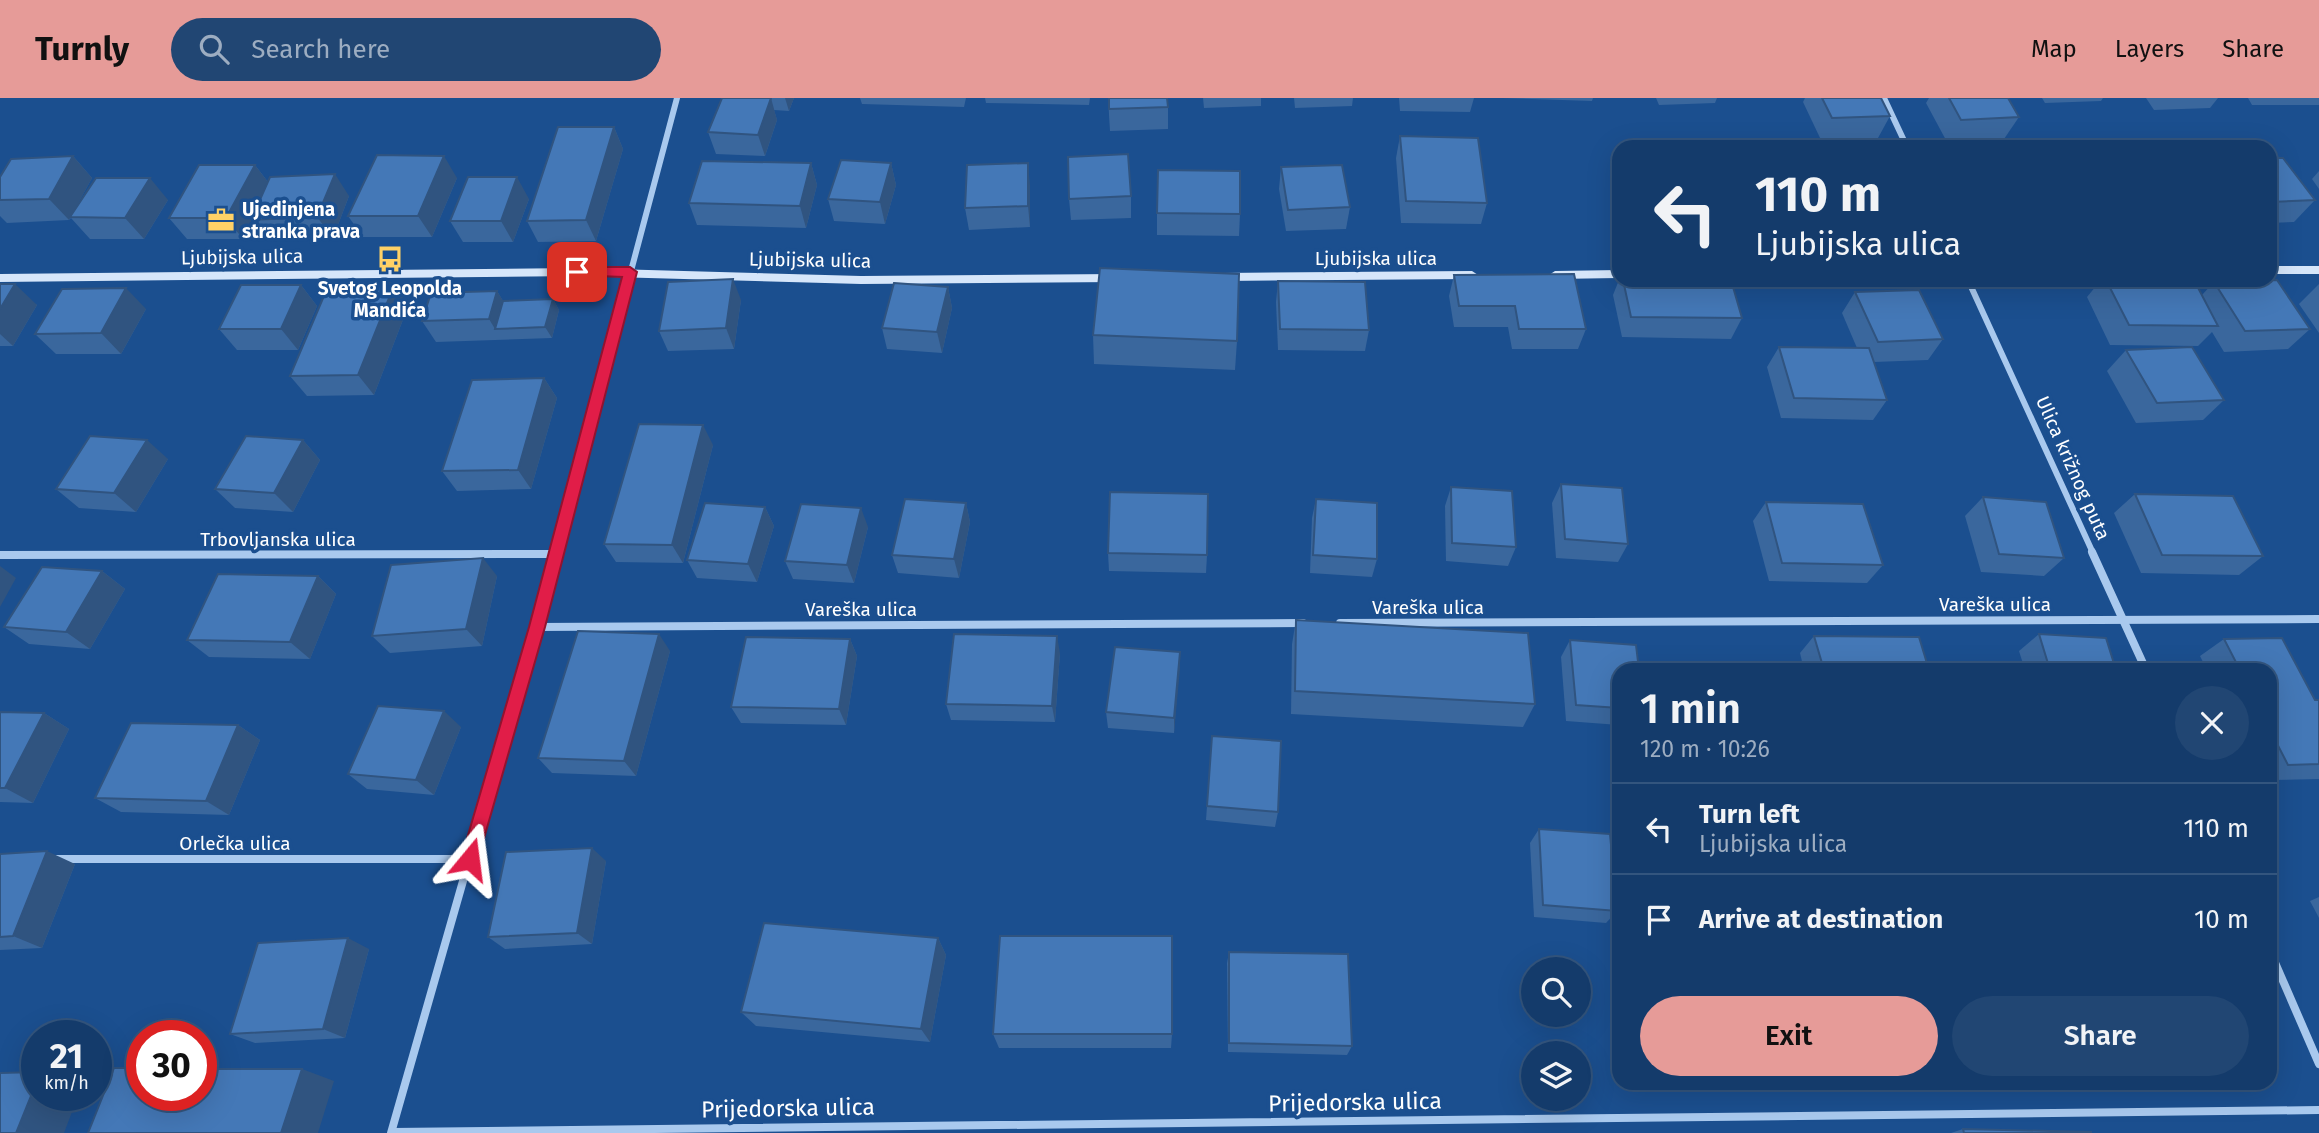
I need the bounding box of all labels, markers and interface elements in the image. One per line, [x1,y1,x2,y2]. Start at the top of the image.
search box [171,18,661,81]
text: Turnly [35,29,129,69]
icon: search [195,30,233,68]
text: Search here [251,34,390,65]
text: Map [2031,35,2077,63]
text: Layers [2115,35,2184,63]
text: Share [2222,35,2284,63]
text: 110 m [1755,165,1881,224]
icon: left [1640,168,1731,259]
place label: Ujedinjena stranka prava [242,198,360,243]
office icon: Ujedinjena stranka prava [206,205,236,235]
text: Ljubijska ulica [1755,225,1961,263]
pin [547,242,607,302]
street label: Ljubijska ulica [181,244,303,270]
bus stop icon: Svetog Leopolda Mandića [375,244,405,274]
street label: Ljubijska ulica [749,247,871,273]
street label: Ljubijska ulica [1315,247,1437,270]
icon: arrive [558,253,596,291]
place label: Svetog Leopolda Mandića [318,277,462,322]
street label: Ulica križnog puta [2031,393,2115,543]
street label: Trbovljanska ulica [200,528,356,551]
street label: Vareška ulica [1939,593,2051,616]
street label: Vareška ulica [1372,596,1484,619]
street label: Vareška ulica [805,598,917,621]
text: 1 min [1640,684,1741,734]
button: close [2175,686,2249,760]
text: 120 m · 10:26 [1640,735,1770,763]
text: Turn left [1699,799,1800,830]
icon: left [1640,810,1678,848]
text: 110 m [2183,813,2249,844]
position arrow [433,822,507,896]
text: Ljubijska ulica [1699,830,1847,858]
street label: Orlečka ulica [179,832,291,855]
icon: arrive [1640,901,1678,939]
text: Arrive at destination [1699,904,1943,935]
text: 10 m [2194,904,2249,935]
map controls [1521,957,1591,1111]
button: search [1521,957,1591,1027]
button: Exit [1640,996,1938,1076]
button: Share [1952,996,2249,1076]
speed limit sign: 30 [126,1020,217,1111]
text: 21 [50,1035,83,1077]
button: layers [1521,1041,1591,1111]
text: km/h [44,1072,89,1094]
street label: Prijedorska ulica [1268,1086,1442,1118]
street label: Prijedorska ulica [701,1092,875,1124]

